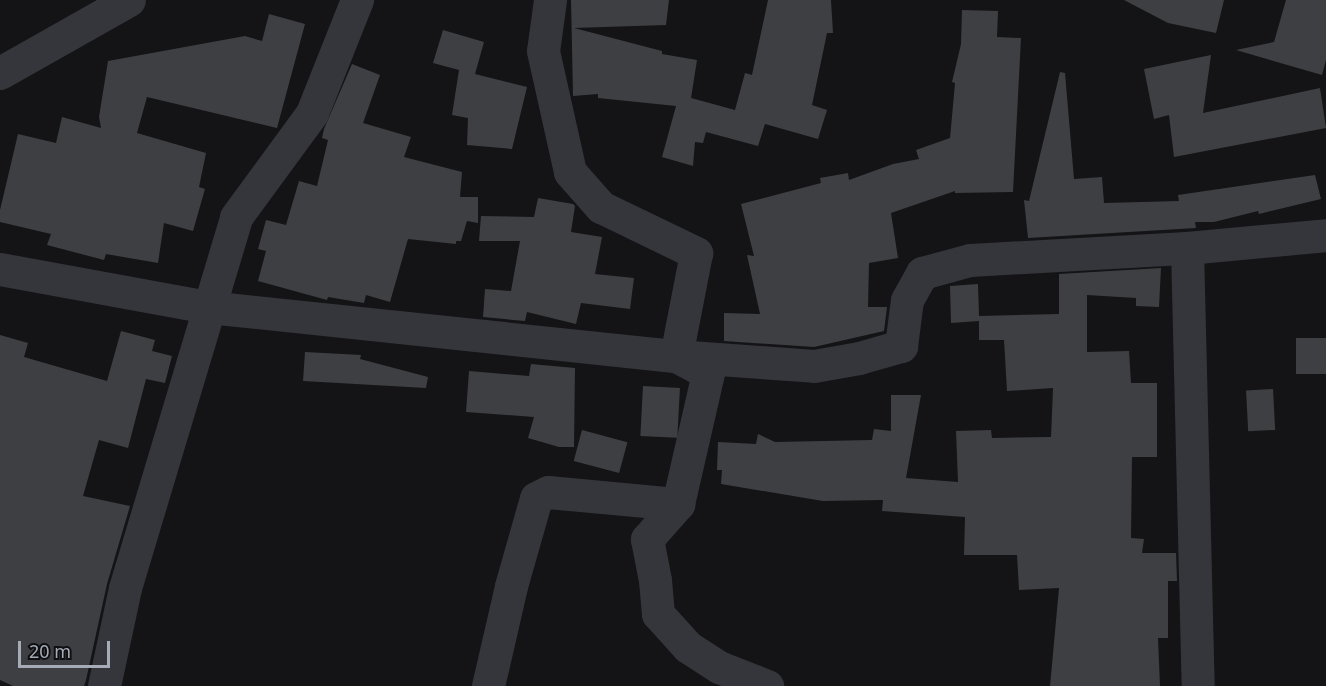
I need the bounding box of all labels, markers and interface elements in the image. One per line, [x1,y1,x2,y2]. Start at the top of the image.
scale bar [21,629,112,667]
text: 20 m [29,639,71,663]

